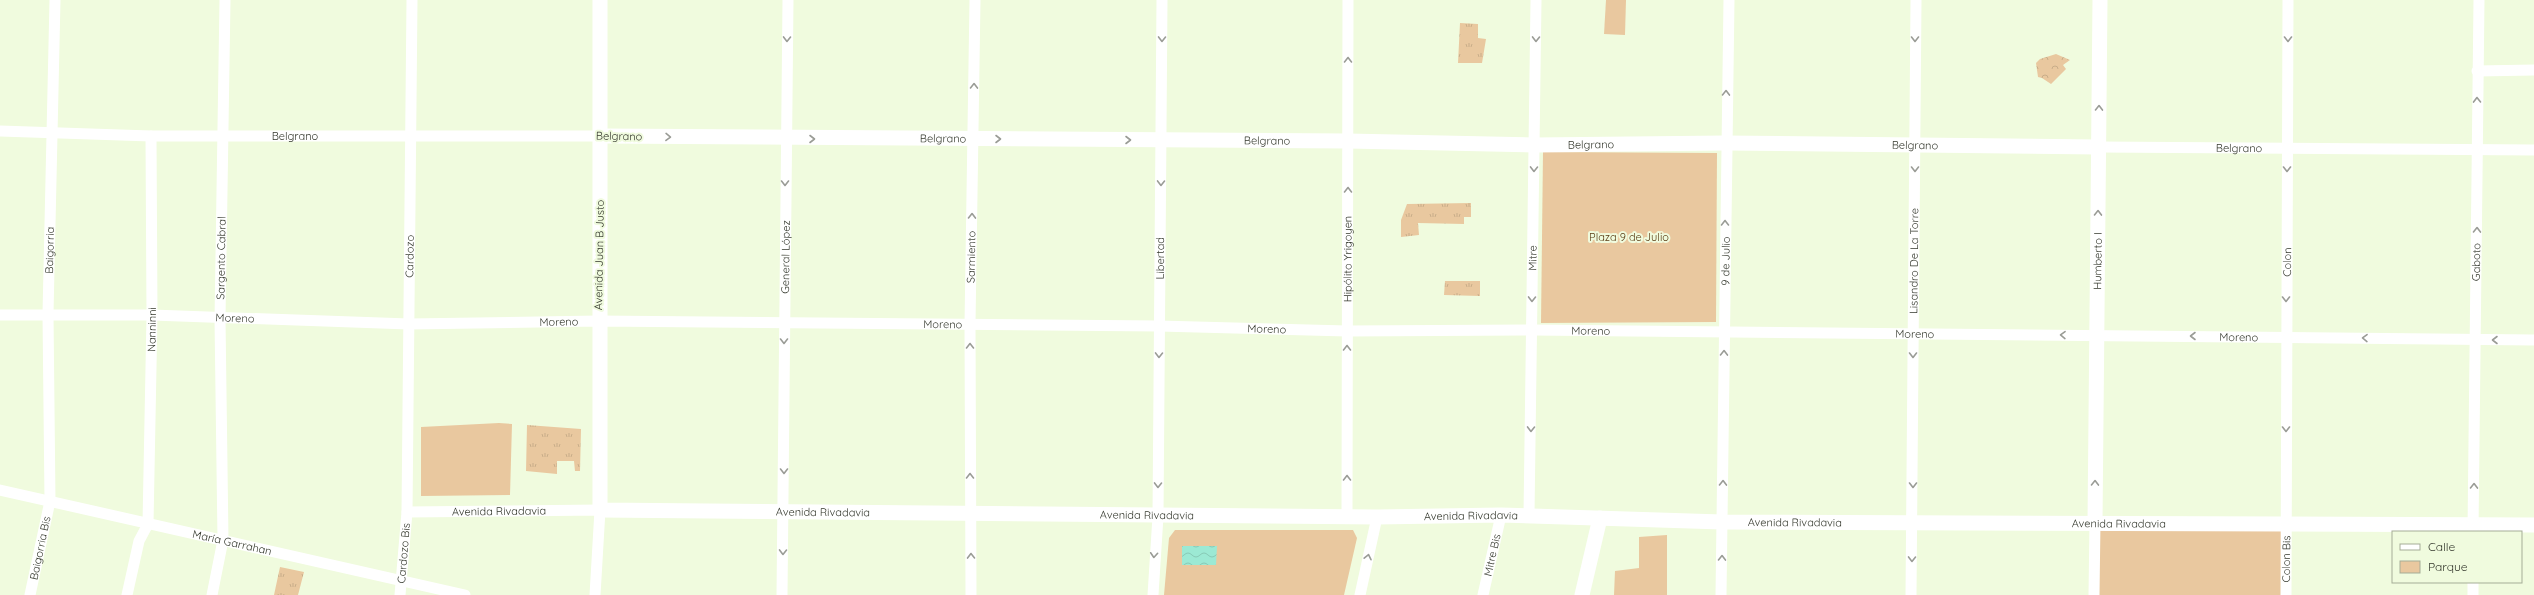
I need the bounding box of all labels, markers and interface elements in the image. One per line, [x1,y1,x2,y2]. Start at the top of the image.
one-way arrow [783,36,791,42]
one-way arrow [1158,36,1166,42]
one-way arrow [1532,36,1540,42]
one-way arrow [1911,36,1919,42]
one-way arrow [2284,36,2292,42]
one-way arrow [1344,57,1352,63]
one-way arrow [969,83,978,89]
one-way arrow [1722,90,1731,96]
one-way arrow [2473,97,2481,103]
one-way arrow [2095,105,2103,111]
street label: Belgrano [272,129,318,143]
street label: Belgrano [596,129,643,143]
street label: Belgrano [920,131,967,145]
one-way arrow [665,133,671,141]
street label: Belgrano [1244,133,1291,148]
one-way arrow [809,135,815,143]
one-way arrow [995,135,1001,143]
one-way arrow [1125,136,1131,144]
street label: Belgrano [1568,137,1615,152]
street label: Belgrano [1892,138,1939,152]
street label: Belgrano [2216,141,2263,155]
one-way arrow [1530,166,1539,172]
one-way arrow [1911,166,1919,172]
one-way arrow [2283,166,2291,172]
one-way arrow [781,180,789,186]
one-way arrow [1157,180,1165,186]
one-way arrow [1344,187,1352,193]
street label: Avenida Juan B Justo [591,199,607,310]
street label: Lisandro De La Torre [1906,208,1921,314]
one-way arrow [2094,210,2102,216]
one-way arrow [968,213,976,219]
street label: Sargento Cabral [213,216,229,300]
street label: Hipólito Yrigoyen [1340,216,1355,302]
street label: General López [778,220,793,294]
one-way arrow [1721,220,1729,226]
street label: Baigorria [42,226,57,274]
one-way arrow [2473,227,2481,233]
street label: Sarmiento [964,230,978,283]
park label: Plaza 9 de Julio [1589,230,1669,244]
street label: Humberto I [2090,232,2105,290]
street label: Cardozo [402,234,417,278]
street label: 9 de Julio [1718,236,1733,286]
street label: Libertad [1153,237,1167,279]
street label: Gaboto [2469,243,2483,281]
street label: Mitre [1525,245,1540,271]
street label: Colon [2280,247,2294,277]
one-way arrow [1528,296,1537,302]
one-way arrow [2282,296,2290,302]
street label: Nanninni [144,307,159,352]
street label: Moreno [215,310,255,326]
street label: Moreno [539,314,579,329]
street label: Moreno [923,317,963,331]
street label: Moreno [1247,321,1287,336]
street label: Moreno [1571,323,1611,338]
street label: Moreno [1895,327,1935,341]
street label: Moreno [2219,330,2259,344]
one-way arrow [2060,331,2066,339]
one-way arrow [2190,332,2196,340]
one-way arrow [2362,334,2368,343]
one-way arrow [2492,336,2498,344]
one-way arrow [780,338,788,344]
one-way arrow [966,343,974,349]
one-way arrow [1343,345,1351,351]
one-way arrow [1720,350,1728,356]
one-way arrow [1155,352,1163,358]
one-way arrow [1909,352,1917,358]
one-way arrow [1526,426,1535,432]
one-way arrow [2282,426,2290,432]
one-way arrow [780,468,788,474]
one-way arrow [966,473,974,479]
one-way arrow [1343,475,1351,481]
one-way arrow [1719,480,1727,486]
one-way arrow [2091,480,2099,486]
one-way arrow [1154,482,1162,488]
one-way arrow [1909,482,1917,488]
one-way arrow [2470,483,2478,489]
street label: Avenida Rivadavia [452,504,546,519]
street label: Avenida Rivadavia [776,505,870,519]
street label: Avenida Rivadavia [1100,508,1194,522]
street label: Avenida Rivadavia [1424,508,1518,523]
street label: Baigorria Bis [26,515,54,581]
street label: Avenida Rivadavia [1748,515,1842,529]
street label: Avenida Rivadavia [2072,516,2166,531]
street label: Cardozo Bis [394,522,413,584]
street label: María Garrahan [191,527,273,558]
legend [2392,531,2522,583]
street label: Mitre Bis [1480,532,1504,578]
street label: Colon Bis [2279,535,2293,583]
text: Calle [2428,539,2456,554]
one-way arrow [779,549,787,555]
one-way arrow [1150,552,1159,558]
one-way arrow [967,553,975,559]
one-way arrow [1364,554,1372,560]
one-way arrow [1718,555,1726,561]
one-way arrow [1907,556,1916,562]
text: Parque [2428,559,2468,574]

